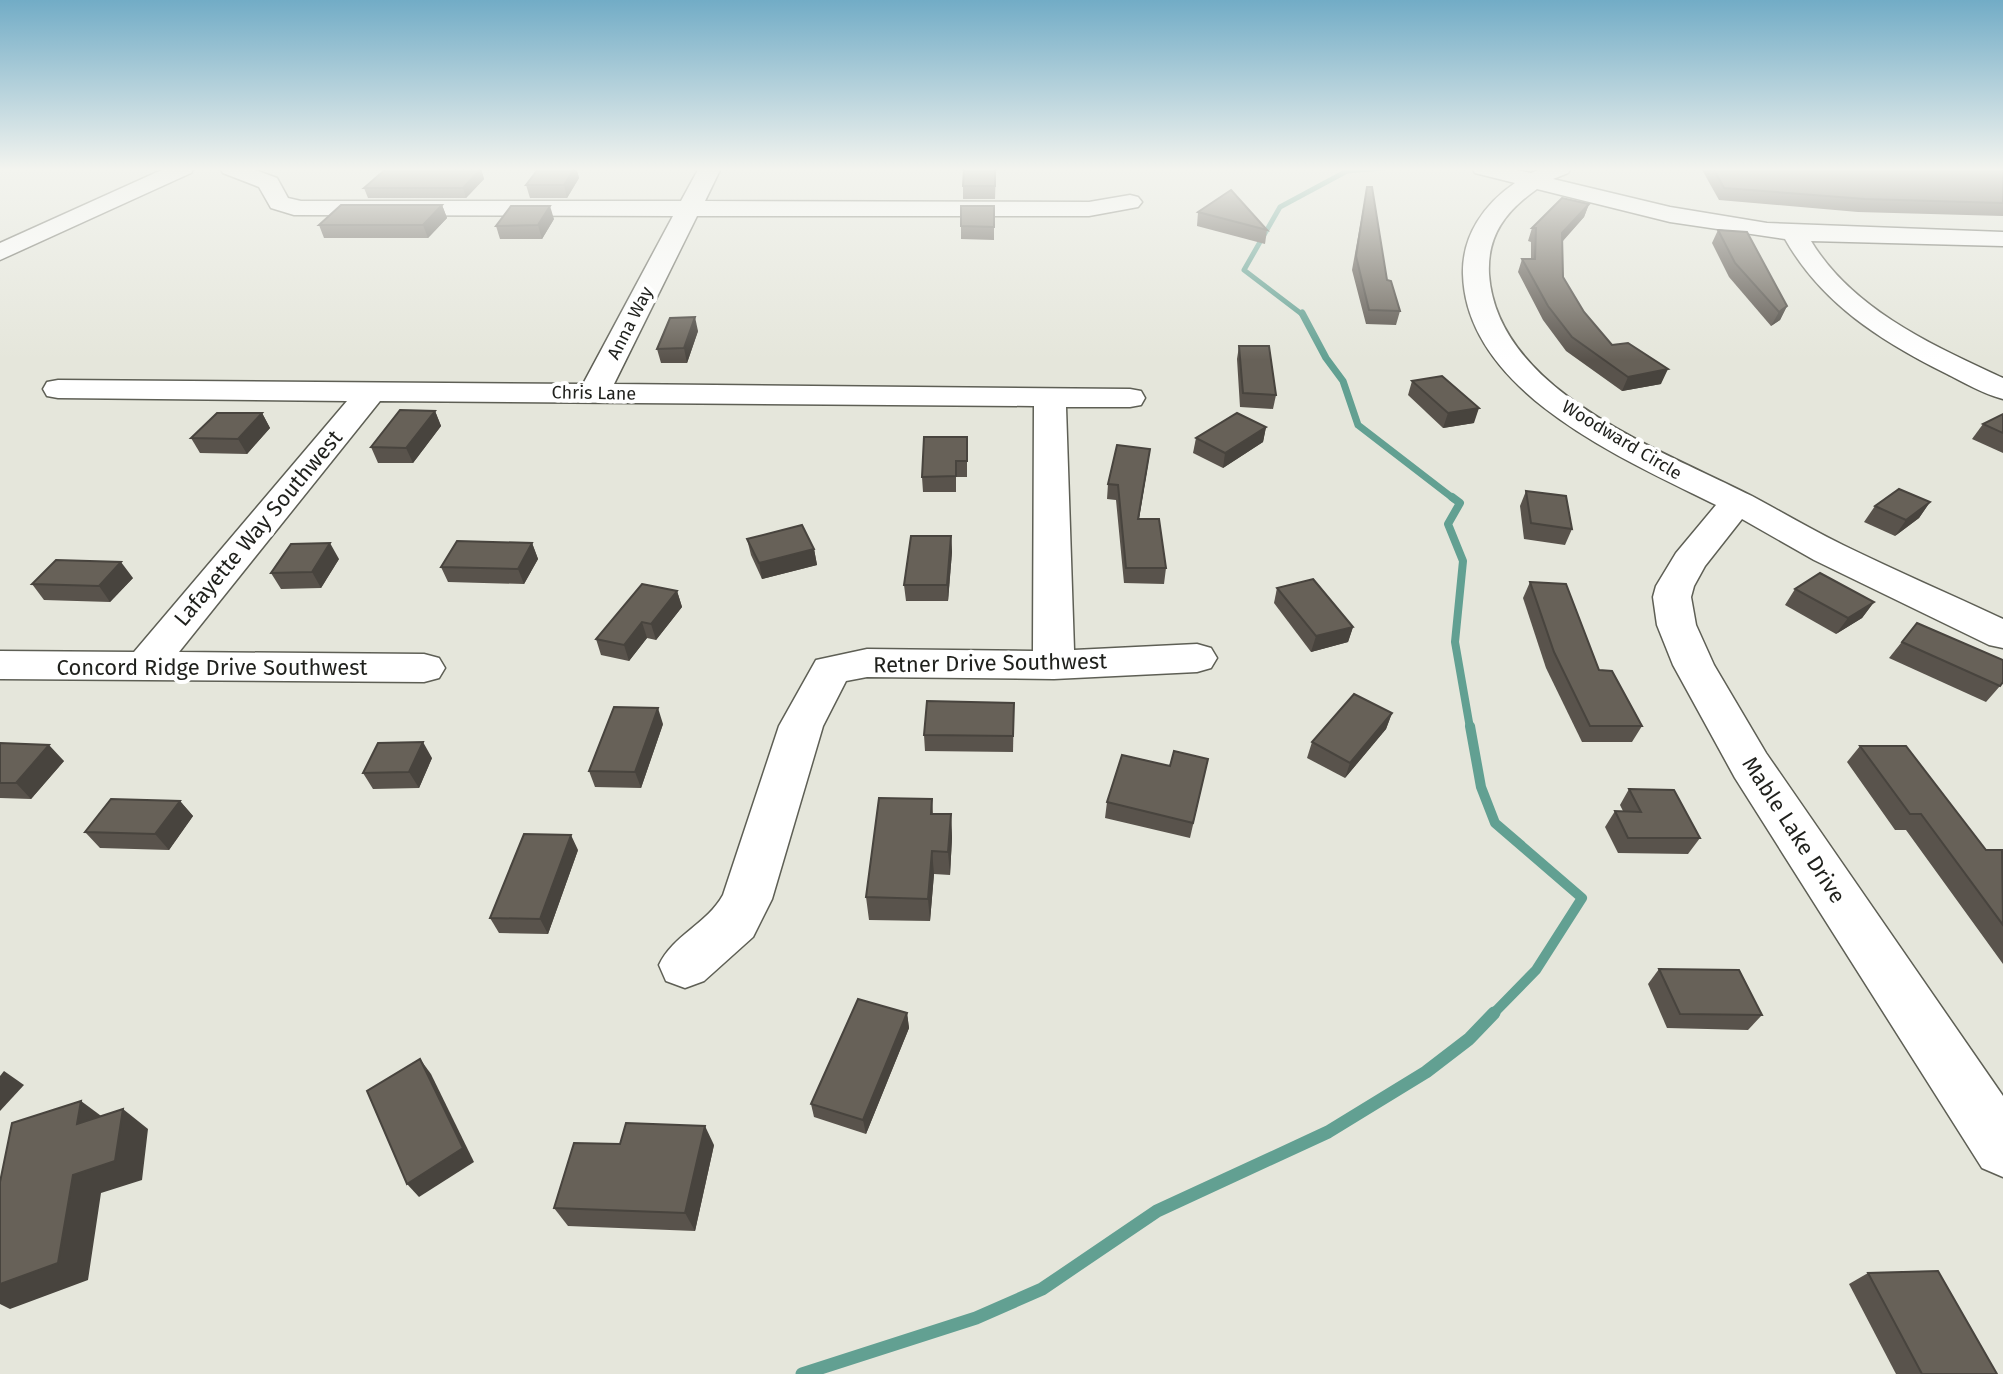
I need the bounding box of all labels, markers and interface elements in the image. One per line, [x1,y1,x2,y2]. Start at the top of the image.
street label: Anna Way [602,283,658,363]
street label: Chris Lane [552,381,636,405]
street label: Woodward Circle [1558,396,1686,484]
street label: Lafayette Way Southwest [168,424,348,632]
street label: Retner Drive Southwest [873,647,1107,679]
street label: Concord Ridge Drive Southwest [57,654,367,681]
street label: Mable Lake Drive [1737,752,1851,908]

